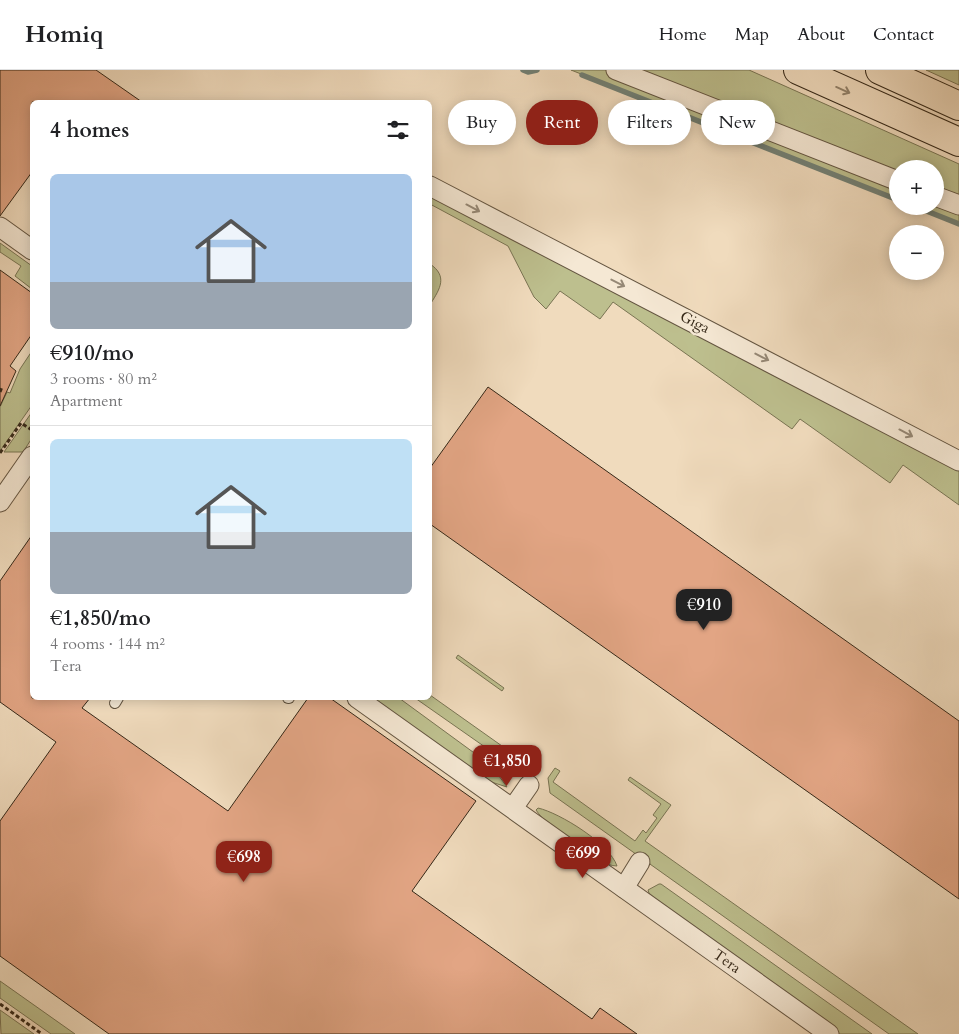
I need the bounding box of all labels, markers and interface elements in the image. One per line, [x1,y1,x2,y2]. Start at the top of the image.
text: Homiq [25,18,104,51]
text: Home [659,22,707,47]
text: Map [735,22,769,47]
text: About [797,22,845,47]
text: Contact [873,22,934,47]
one-way arrow [835,85,850,95]
chip: Buy [448,100,516,145]
chip: Rent [526,100,598,145]
chip: Filters [608,100,691,145]
chip: New [701,100,775,145]
text: 4 homes [50,116,129,145]
icon: filters [384,116,412,144]
map controls [889,160,944,280]
button: + [889,160,944,215]
one-way arrow [465,204,480,213]
icon: home [186,206,276,296]
button: − [889,225,944,280]
one-way arrow [610,278,625,288]
street label: Giga [677,306,714,338]
text: €910/mo [50,339,134,368]
one-way arrow [754,353,769,362]
text: 3 rooms · 80 m² [50,368,157,390]
text: Apartment [50,390,123,412]
one-way arrow [898,429,913,438]
icon: home [186,472,276,562]
pin: €910 [674,588,734,631]
text: €910 [687,594,721,616]
text: €1,850/mo [50,604,151,633]
text: 4 rooms · 144 m² [50,633,165,655]
text: Tera [50,655,82,677]
pin: €1,850 [466,744,548,787]
text: €1,850 [484,750,531,772]
pin: €699 [553,836,613,879]
pin: €698 [214,840,274,883]
text: €699 [566,842,600,864]
text: €698 [227,846,261,868]
street label: Tera [709,944,745,978]

